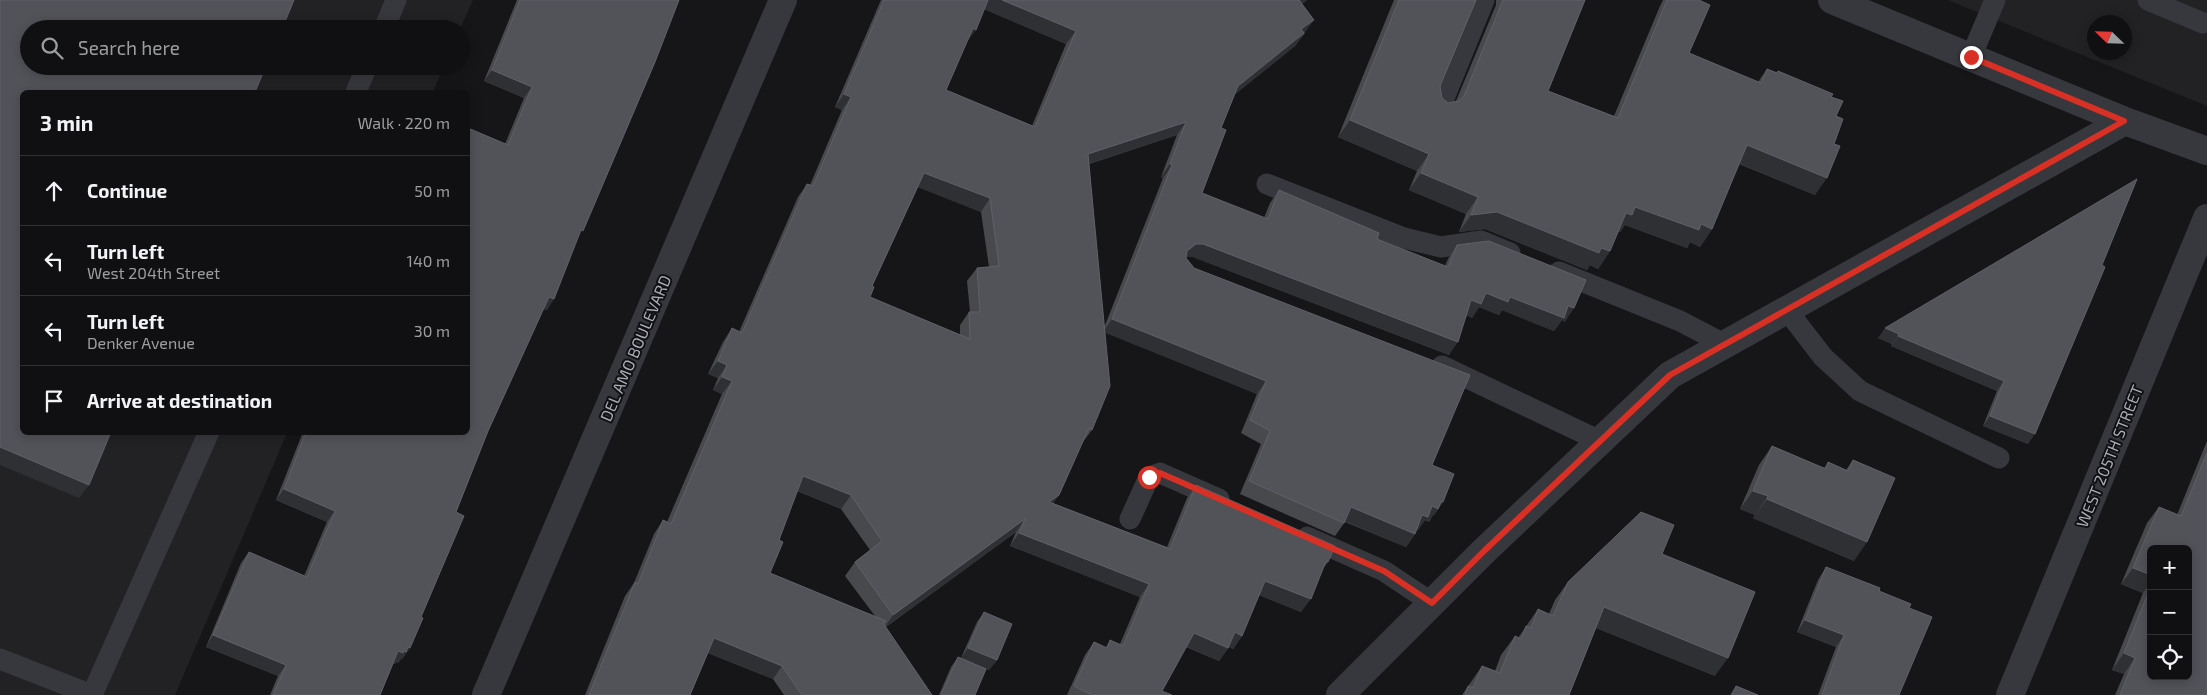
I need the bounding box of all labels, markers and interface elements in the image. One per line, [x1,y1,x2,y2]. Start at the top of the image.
north arrow [2087,15,2132,60]
search box [20,20,470,75]
icon: search [38,34,66,62]
text: Search here [78,36,180,59]
route end [1960,46,1983,69]
text: 3 min [40,110,93,135]
text: Walk · 220 m [357,113,450,132]
icon: ahead [40,177,68,205]
text: Continue [87,179,167,202]
text: 50 m [414,181,450,200]
text: Turn left [87,240,164,263]
icon: left [40,247,68,275]
text: 140 m [407,251,450,270]
text: West 204th Street [87,263,220,282]
street label: DEL AMO BOULEVARD [596,272,674,424]
text: Turn left [87,310,164,333]
icon: left [40,317,68,345]
text: 30 m [414,321,450,340]
text: Denker Avenue [87,333,195,352]
street label: WEST 205TH STREET [2072,382,2146,530]
icon: arrive [40,387,68,415]
text: Arrive at destination [87,389,272,412]
route start [1138,466,1161,489]
map controls [2147,545,2192,680]
button: + [2147,545,2192,590]
button: − [2147,590,2192,635]
button: locate [2147,635,2192,680]

